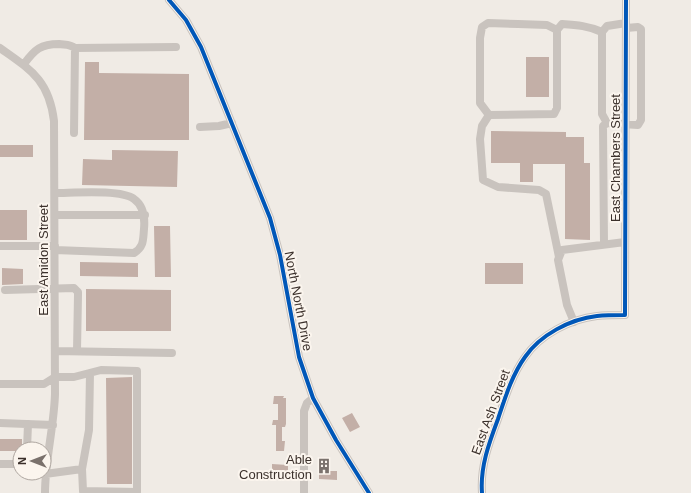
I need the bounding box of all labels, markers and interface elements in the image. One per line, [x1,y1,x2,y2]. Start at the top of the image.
street label: East Chambers Street [608,94,623,222]
street label: East Amidon Street [36,204,51,316]
street label: North North Drive [281,250,316,352]
street label: East Ash Street [468,367,513,457]
north arrow [12,441,52,481]
place label: Able Construction [239,452,312,482]
text: N [16,457,28,465]
building icon: Able Construction [315,457,333,475]

